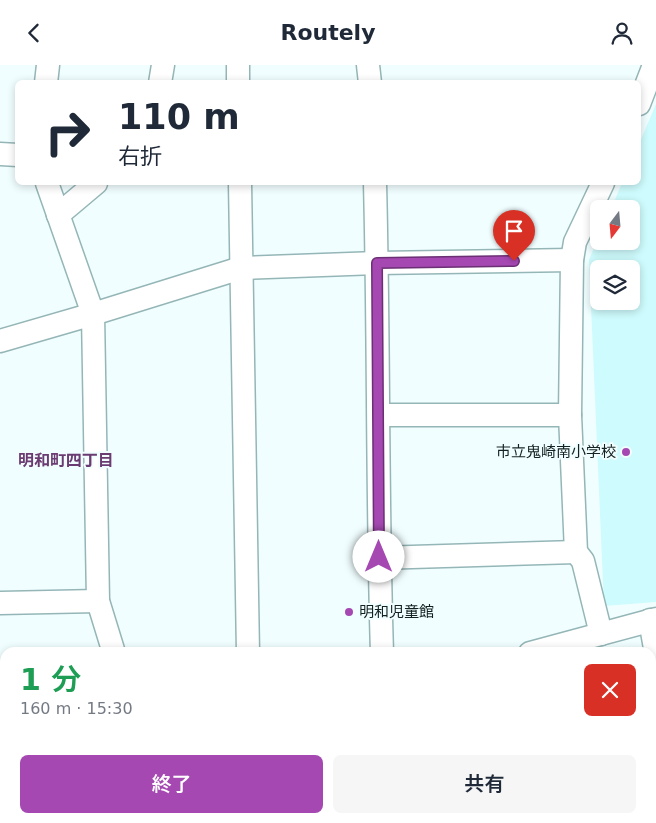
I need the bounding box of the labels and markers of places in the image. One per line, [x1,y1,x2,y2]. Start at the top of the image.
pin [493,210,535,261]
place label: 市立鬼崎南小学校 [496,443,616,461]
marker: 市立鬼崎南小学校 [620,446,632,458]
place label: 明和児童館 [359,603,434,621]
marker: 明和児童館 [343,606,355,618]

